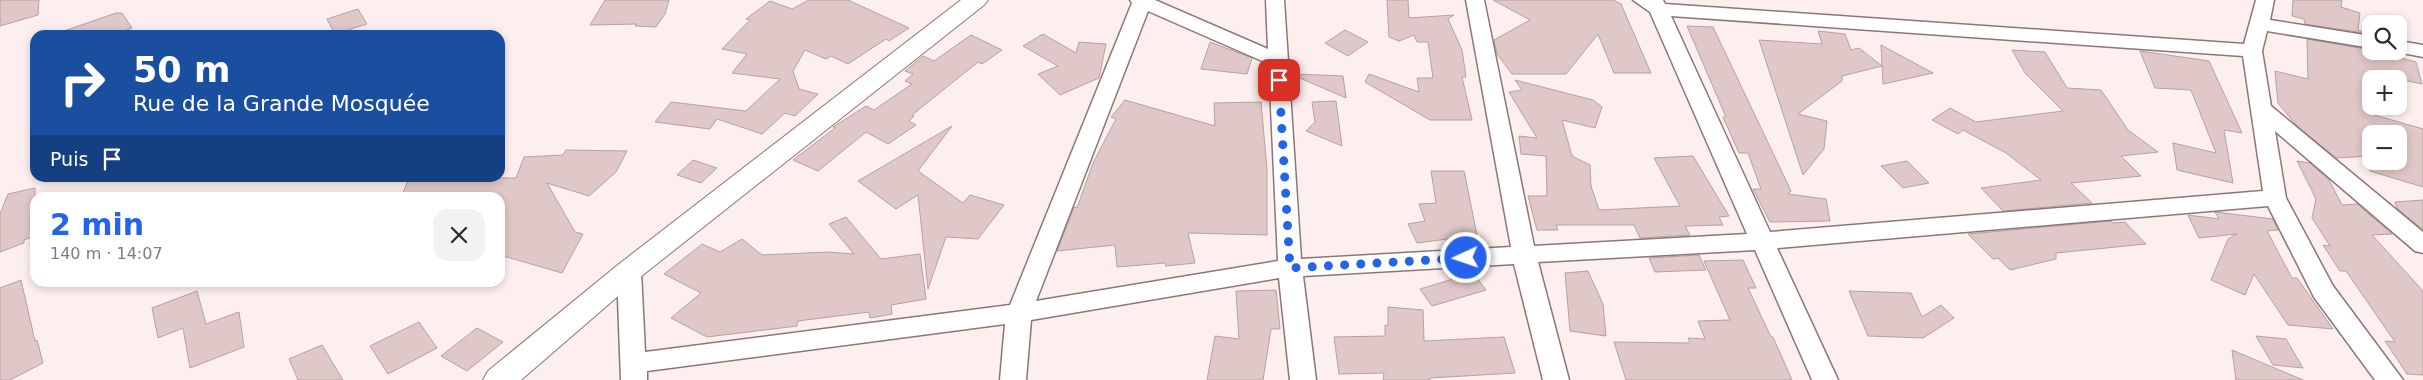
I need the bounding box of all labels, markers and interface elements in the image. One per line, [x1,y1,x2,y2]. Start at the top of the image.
map controls [2362,15,2407,170]
button: search [2362,15,2407,60]
icon: right [50,50,115,115]
text: 50 m [133,50,230,90]
pin [1258,59,1300,101]
icon: arrive [1265,66,1293,94]
button: + [2362,70,2407,115]
text: Rue de la Grande Mosquée [133,91,430,116]
button: − [2362,125,2407,170]
icon: arrive [98,145,126,173]
text: Puis [50,148,88,170]
text: 2 min [50,207,144,242]
button: close [433,209,485,261]
position arrow [1439,231,1491,283]
text: 140 m · 14:07 [50,244,163,263]

